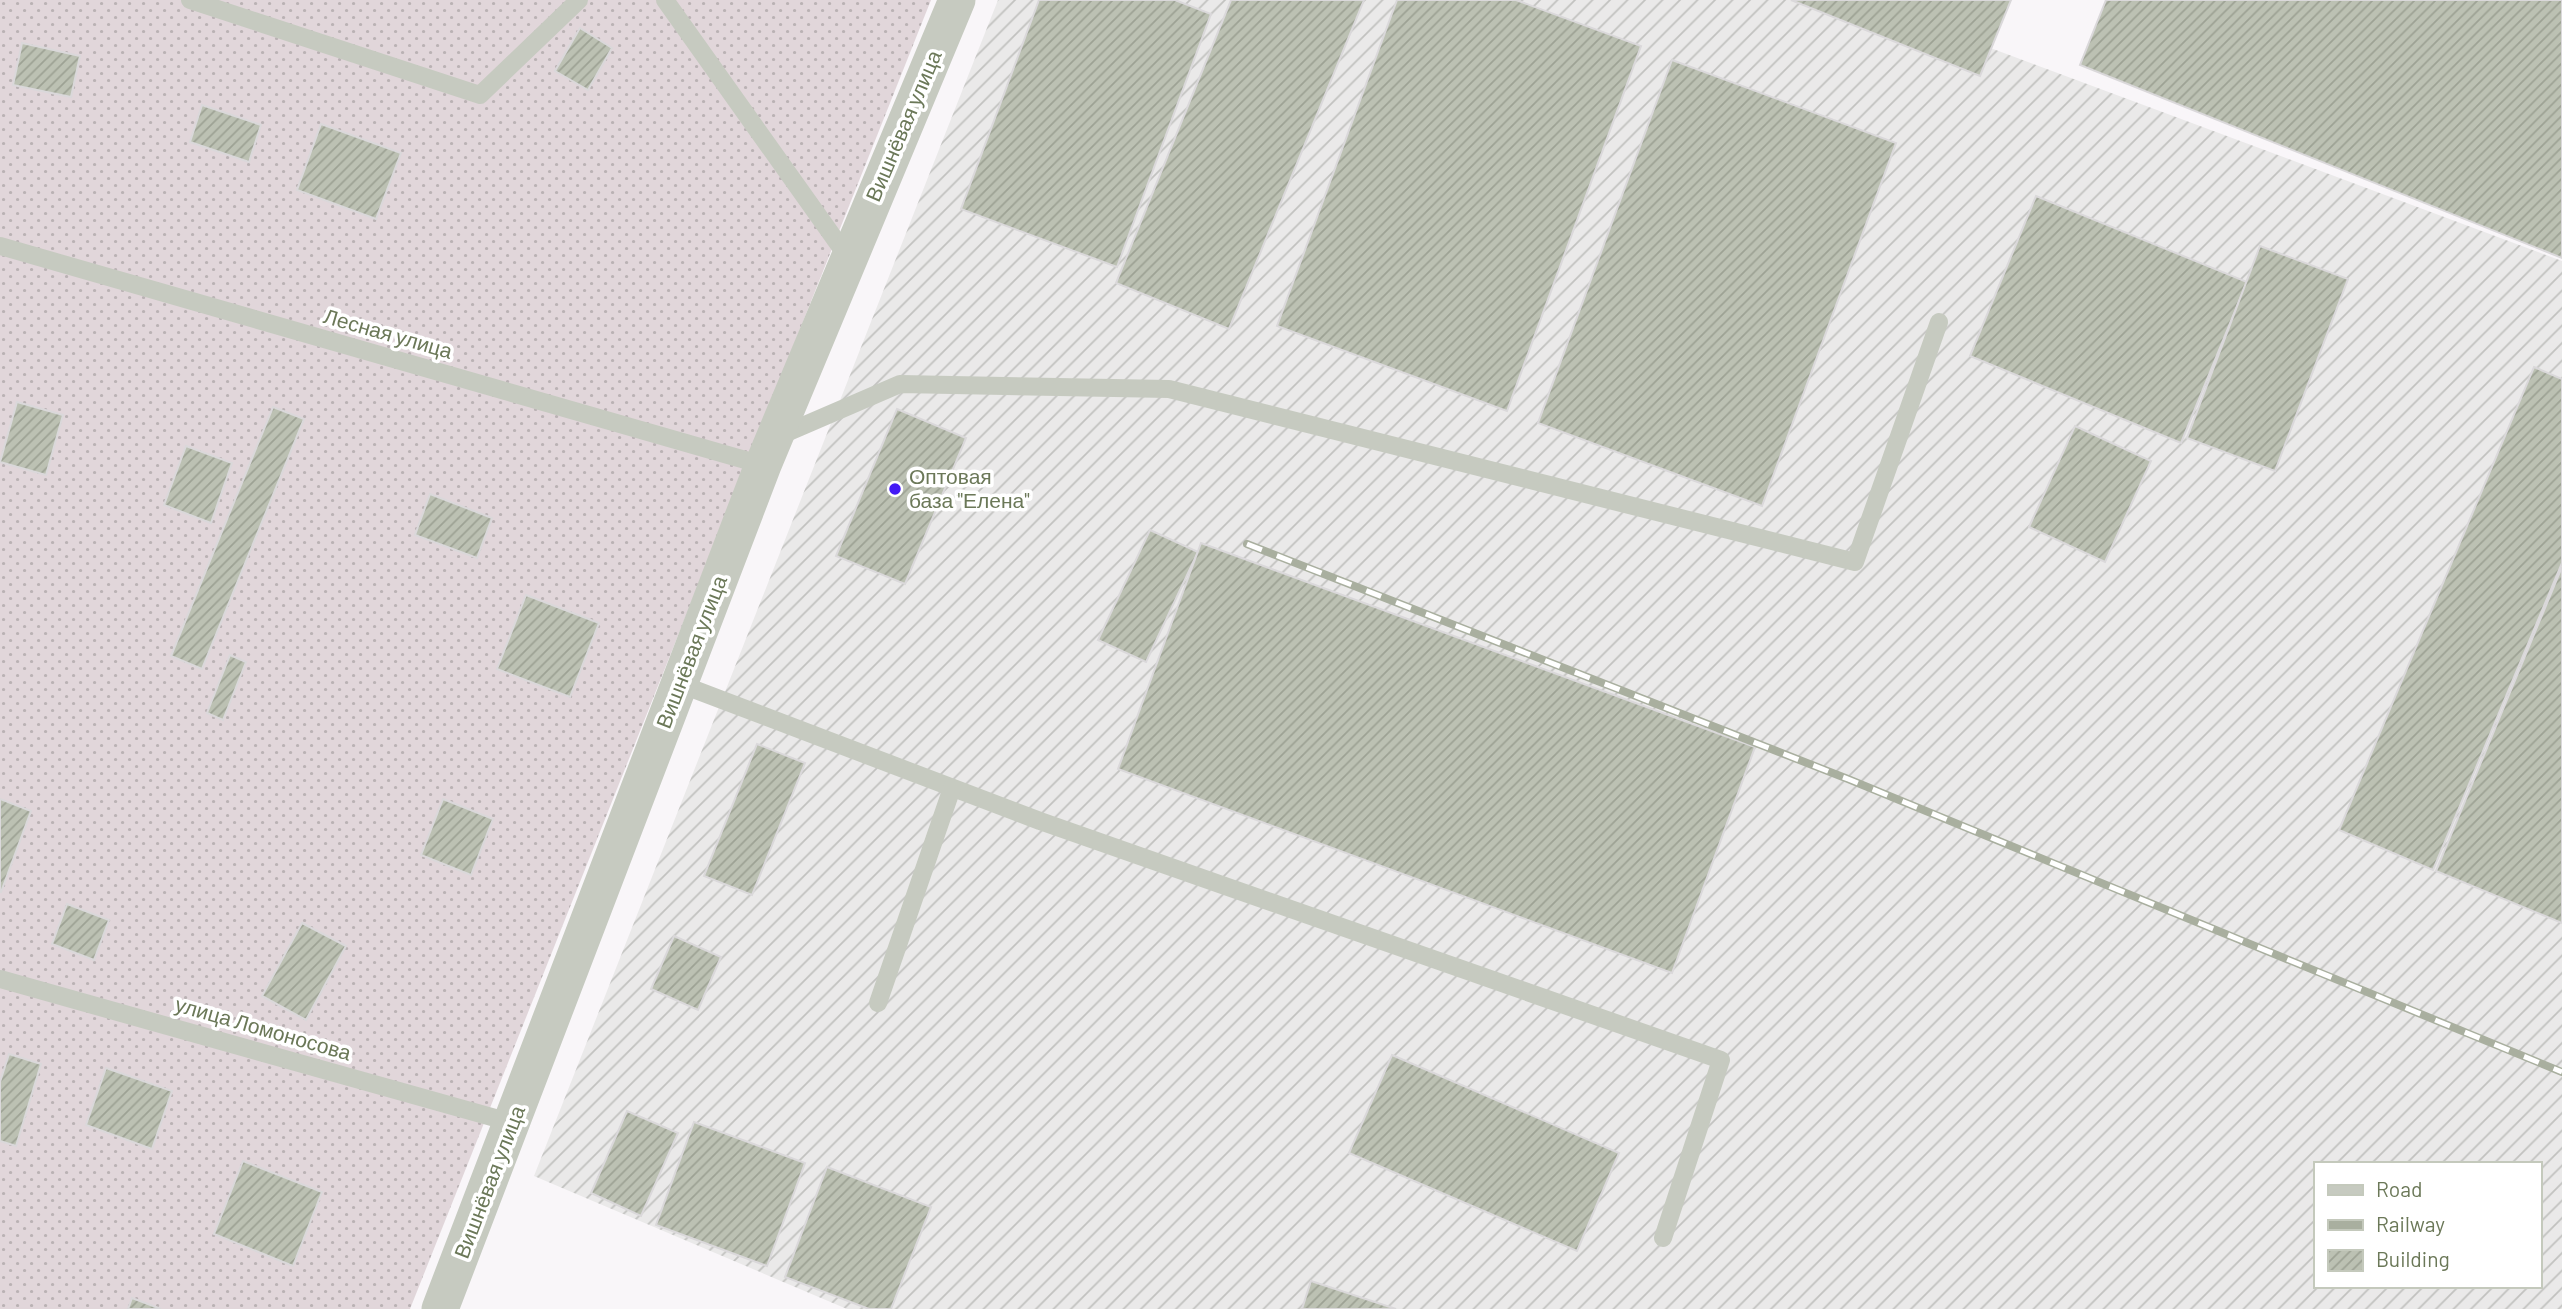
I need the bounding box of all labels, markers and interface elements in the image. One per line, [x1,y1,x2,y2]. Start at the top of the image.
street label: Вишнёвая улица [860,46,946,205]
street label: Лесная улица [321,302,456,363]
place label: Оптовая база "Елена" [909,463,1030,512]
marker: Оптовая база "Елена" [887,481,903,497]
street label: Вишнёвая улица [650,571,731,731]
street label: улица Ломоносова [173,990,355,1065]
street label: Вишнёвая улица [448,1101,529,1261]
legend [2314,1162,2541,1288]
text: Road [2376,1176,2422,1201]
text: Railway [2376,1211,2445,1236]
text: Building [2376,1246,2450,1271]

